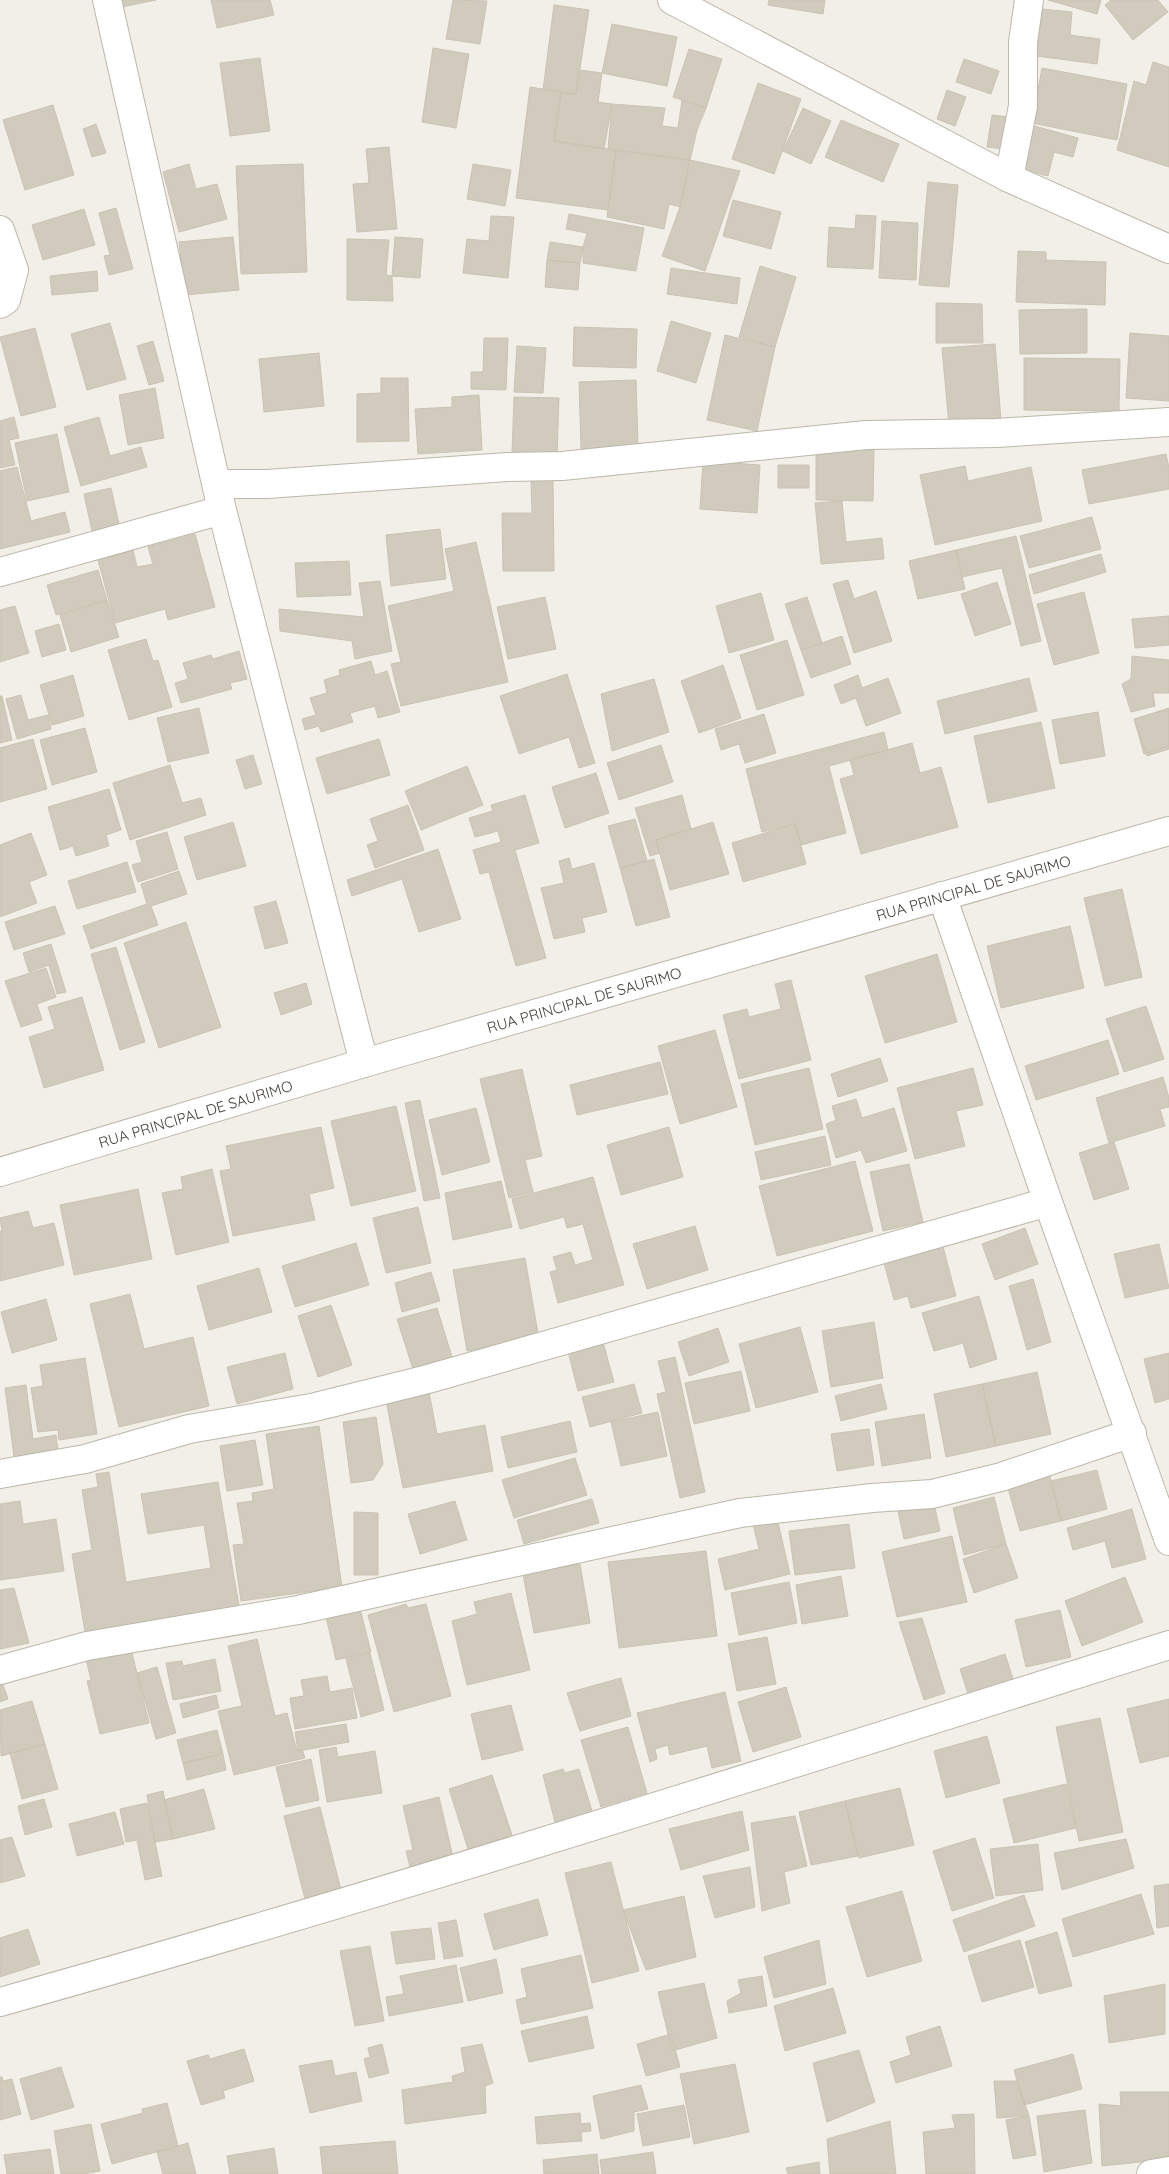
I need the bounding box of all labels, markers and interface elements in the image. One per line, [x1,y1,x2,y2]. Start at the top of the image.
street label: RUA PRINCIPAL DE SAURIMO [874,850,1073,924]
street label: RUA PRINCIPAL DE SAURIMO [485,963,684,1037]
street label: RUA PRINCIPAL DE SAURIMO [96,1075,295,1152]

